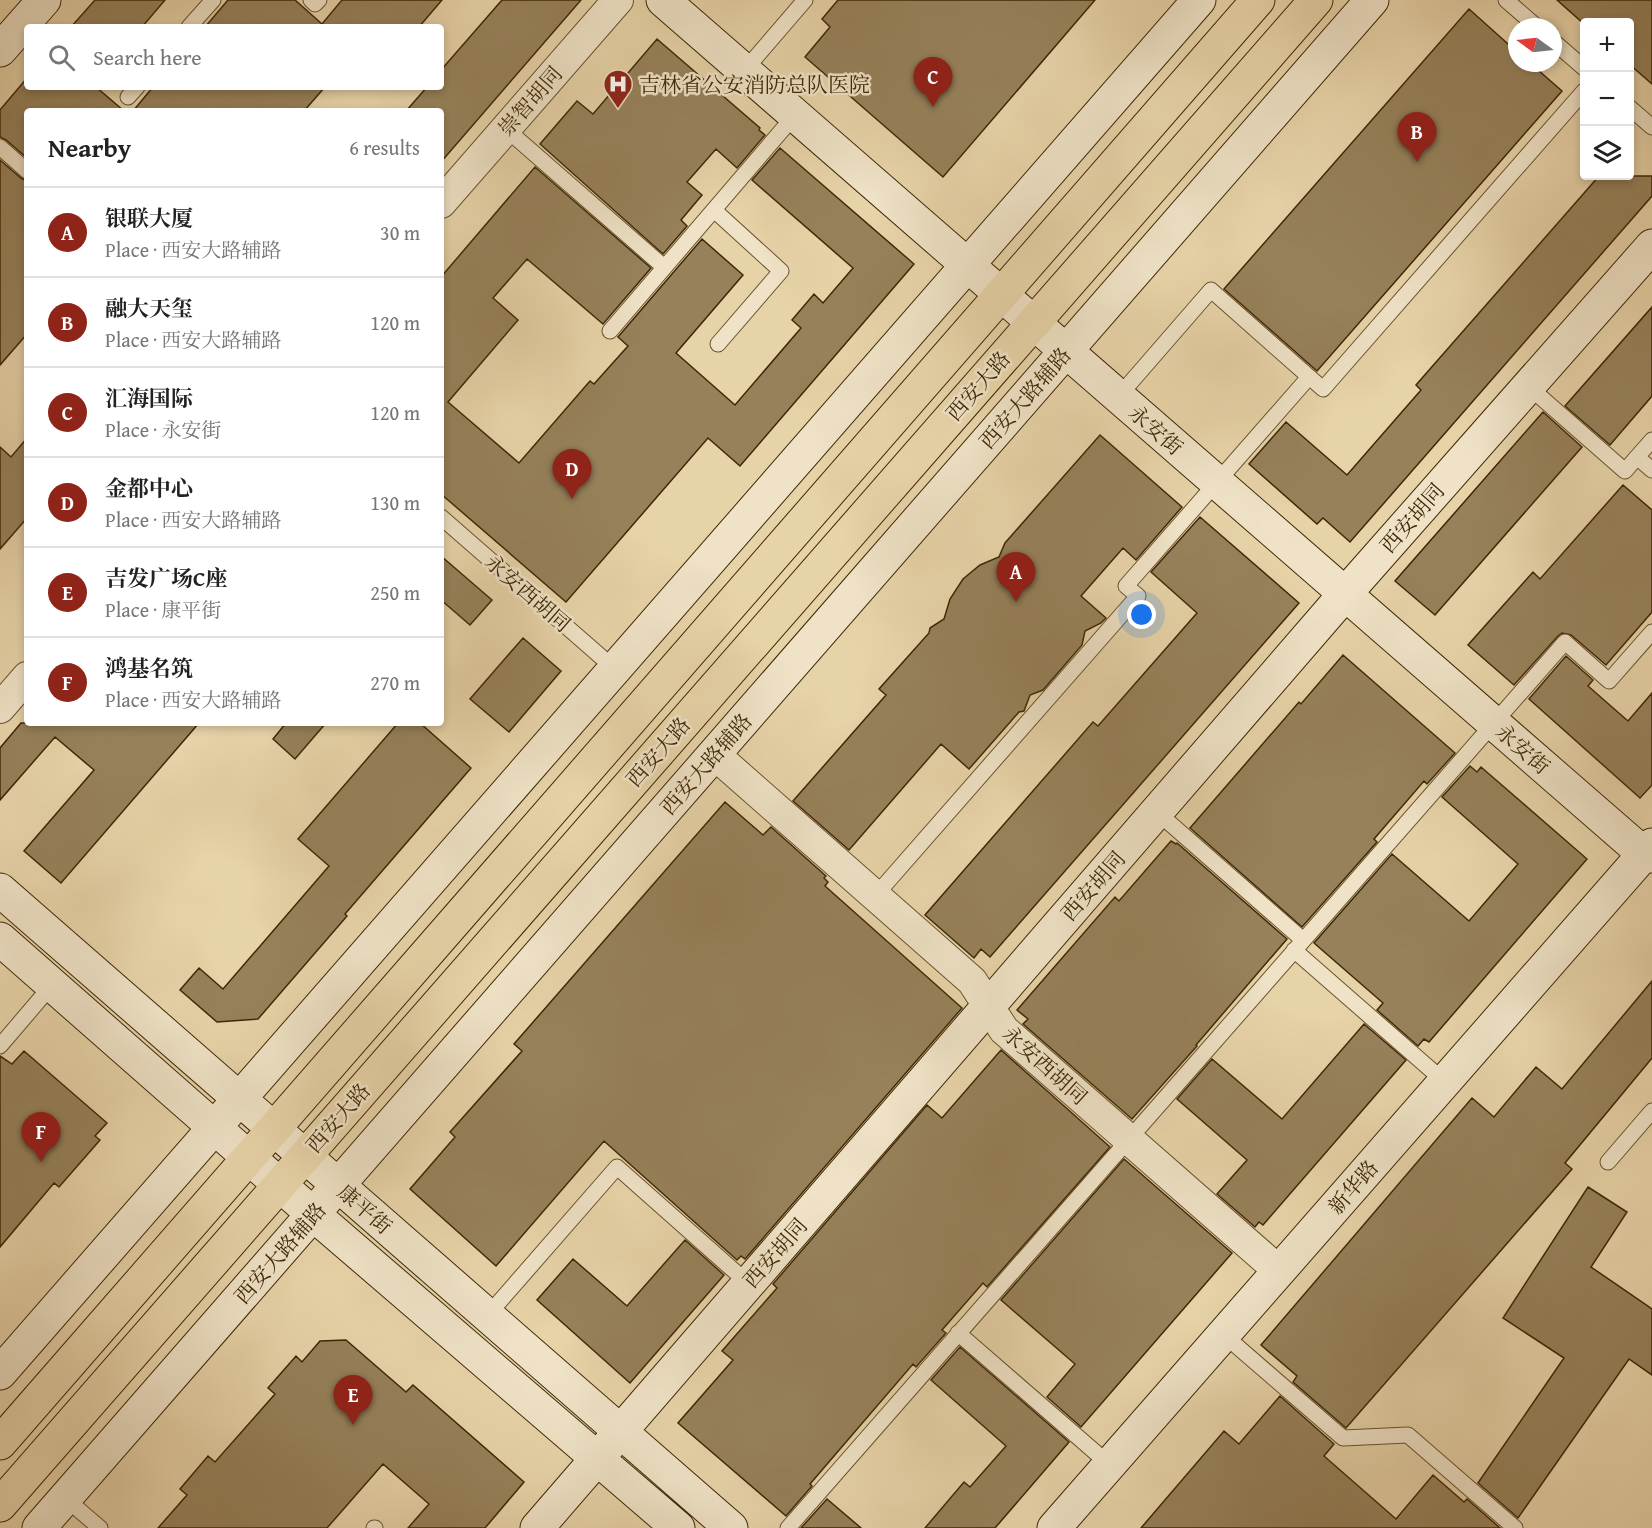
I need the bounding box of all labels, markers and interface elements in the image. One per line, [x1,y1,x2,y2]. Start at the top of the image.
north arrow [1508,18,1562,72]
map controls [1580,18,1634,180]
button: + [1580,18,1634,72]
search box [24,24,444,90]
icon: search [45,41,78,74]
text: Search here [93,41,202,73]
pin: C [914,57,952,107]
street label: 崇智胡同 [491,59,569,143]
hospital icon: 吉林省公安消防总队医院 [602,68,634,110]
place label: 吉林省公安消防总队医院 [639,69,870,100]
button: − [1580,72,1634,126]
pin: B [1398,112,1436,162]
button: layers [1580,126,1634,180]
text: Nearby [48,128,131,167]
text: 6 results [349,133,420,162]
text: 银联大厦 [105,202,193,234]
text: A [61,218,74,247]
text: 30 m [380,218,420,247]
text: Place · 西安大路辅路 [105,235,281,264]
text: 融大天玺 [105,292,193,324]
text: B [61,308,74,337]
text: 120 m [370,308,420,337]
text: Place · 西安大路辅路 [105,325,281,354]
street label: 西安大路辅路 [972,340,1078,456]
street label: 西安大路 [939,344,1017,428]
text: 汇海国际 [105,382,193,414]
text: C [62,398,73,427]
text: 120 m [370,398,420,427]
street label: 永安街 [1122,398,1190,462]
text: Place · 永安街 [105,415,221,444]
pin: D [552,450,592,499]
text: 金都中心 [105,472,193,504]
street label: 西安胡同 [1373,476,1451,560]
text: D [61,488,74,517]
text: 130 m [370,488,420,517]
text: Place · 西安大路辅路 [105,505,281,534]
street label: 永安西胡同 [478,547,578,639]
pin: A [996,552,1036,602]
text: 吉发广场C座 [105,562,227,594]
text: E [62,578,73,607]
text: 250 m [370,578,420,607]
text: Place · 康平街 [105,595,221,624]
your location [1127,600,1156,629]
text: 鸿基名筑 [105,652,193,684]
text: F [62,668,73,697]
text: 270 m [370,668,420,697]
text: Place · 西安大路辅路 [105,685,281,714]
street label: 西安大路辅路 [653,706,759,822]
street label: 西安大路 [619,710,697,794]
street label: 永安街 [1489,717,1557,781]
street label: 西安胡同 [1054,844,1132,928]
street label: 永安西胡同 [996,1018,1094,1112]
street label: 西安大路 [299,1076,377,1160]
pin: F [22,1112,60,1162]
street label: 新华路 [1321,1153,1385,1221]
street label: 康平街 [331,1177,399,1241]
street label: 西安大路辅路 [227,1195,333,1311]
street label: 西安胡同 [736,1211,814,1295]
pin: E [334,1376,372,1425]

